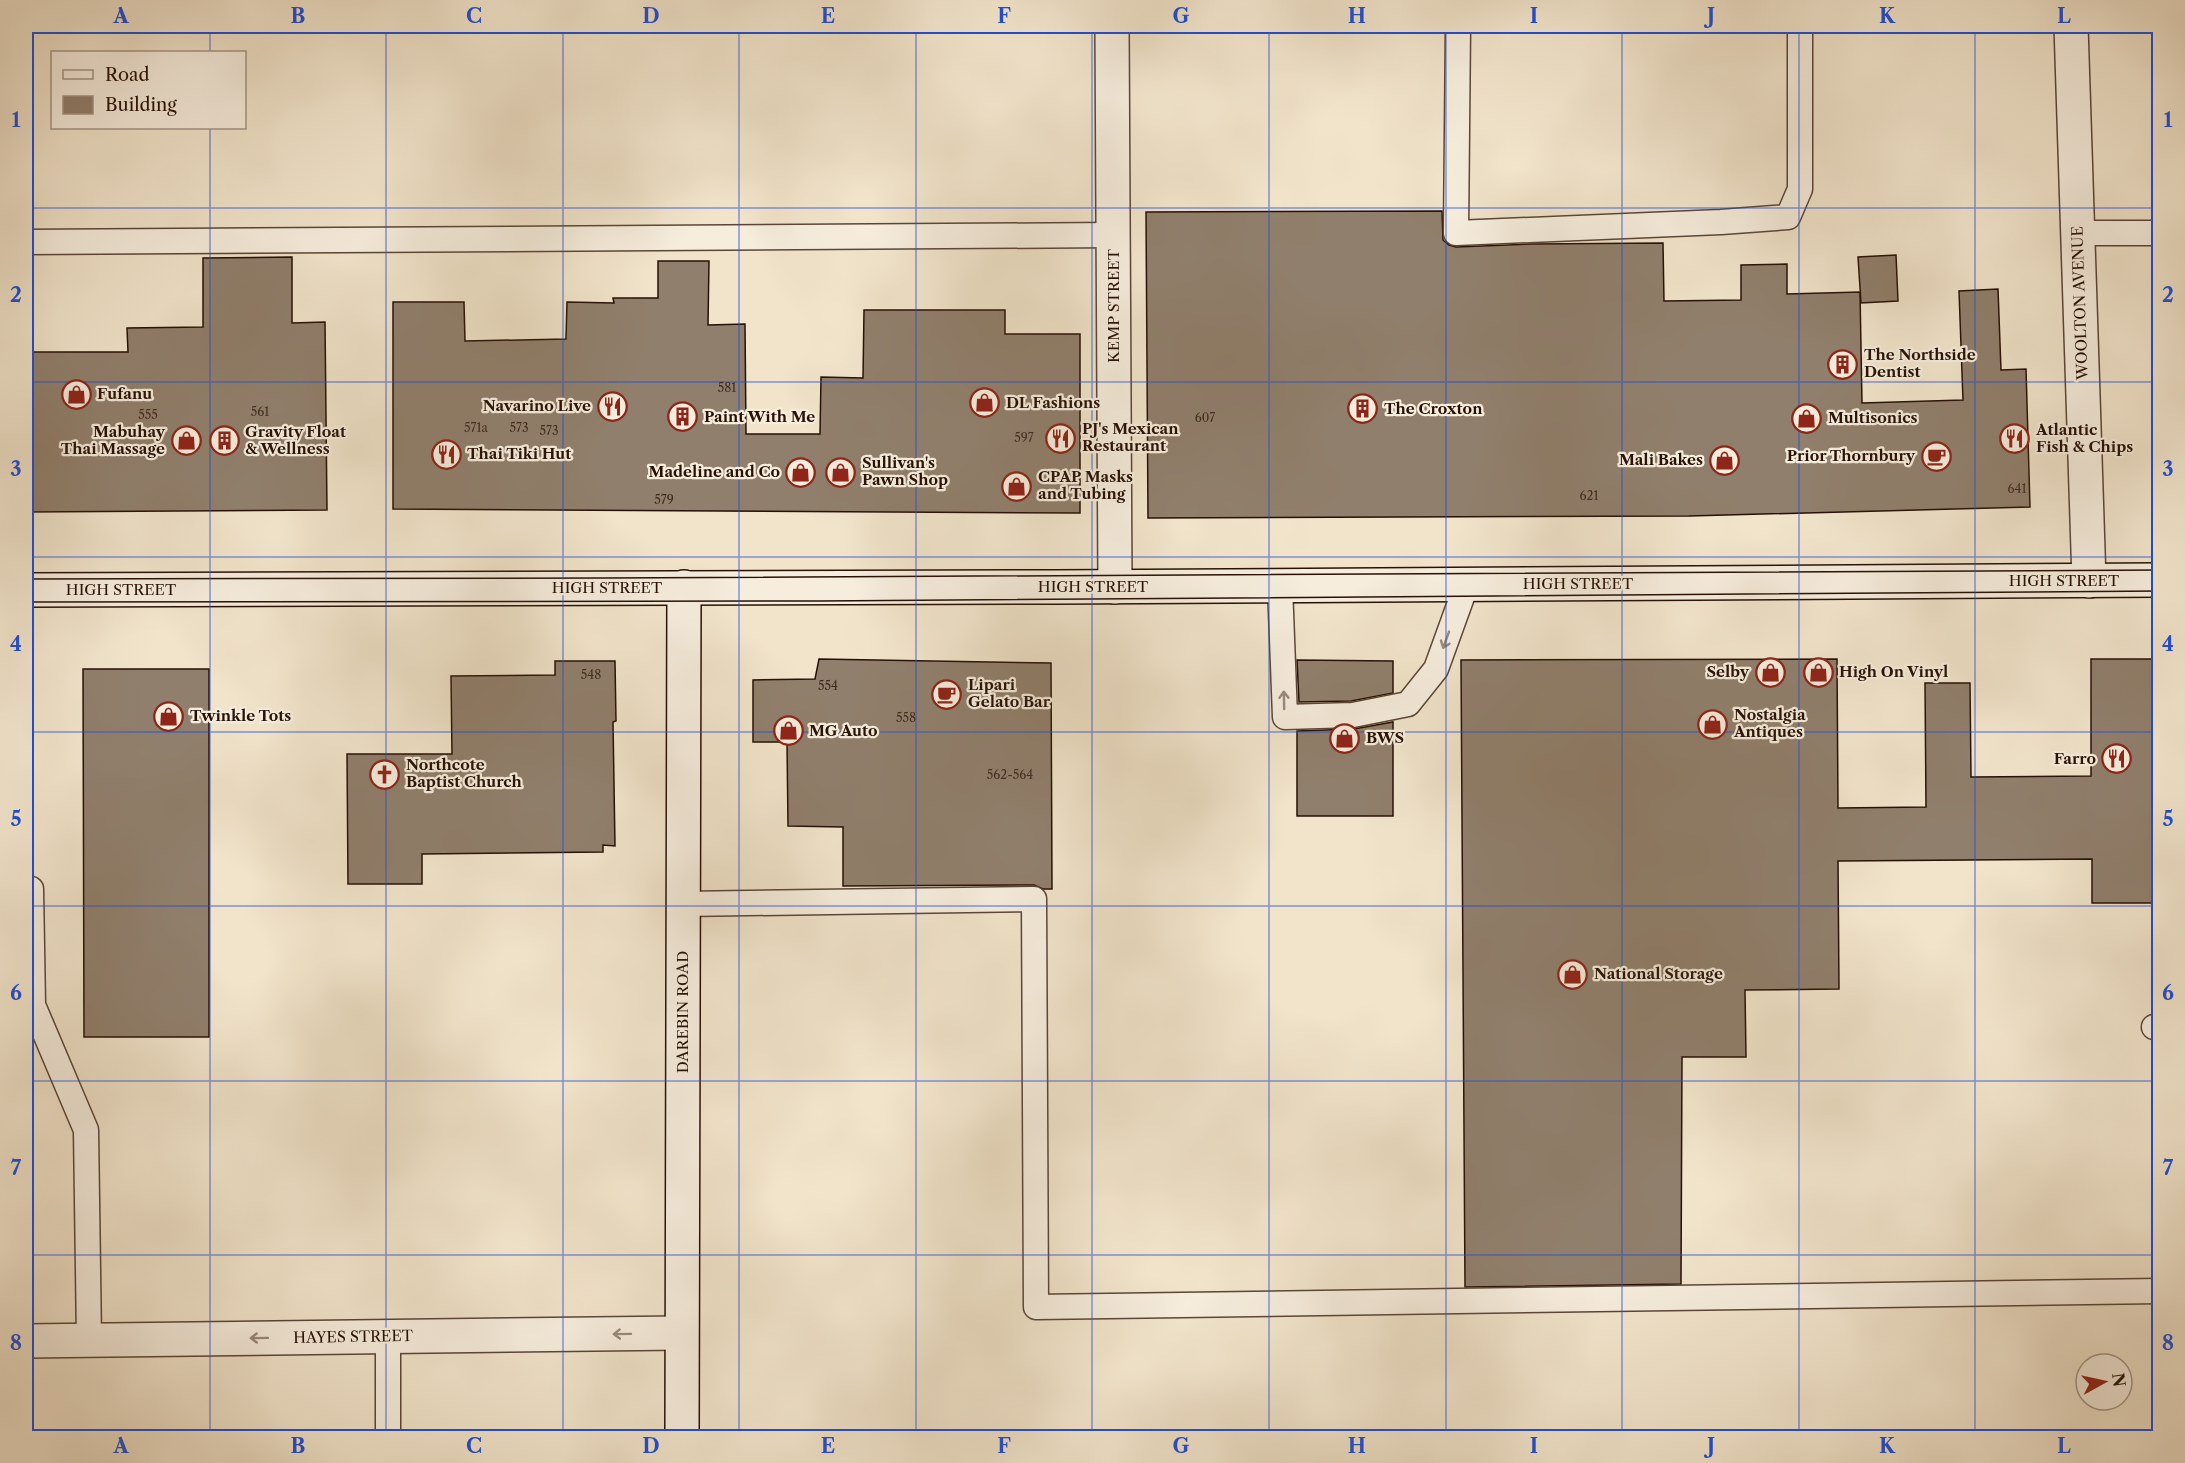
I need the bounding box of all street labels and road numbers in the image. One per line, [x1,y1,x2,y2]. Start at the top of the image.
street label: WOOLTON AVENUE [2067,226,2092,381]
street label: KEMP STREET [1104,248,1123,363]
street label: HIGH STREET [2009,571,2120,590]
street label: HIGH STREET [1523,574,1634,593]
street label: HIGH STREET [1038,577,1149,596]
street label: HIGH STREET [552,578,663,597]
street label: HIGH STREET [66,580,177,599]
street label: DAREBIN ROAD [673,951,692,1073]
street label: HAYES STREET [293,1326,414,1347]

